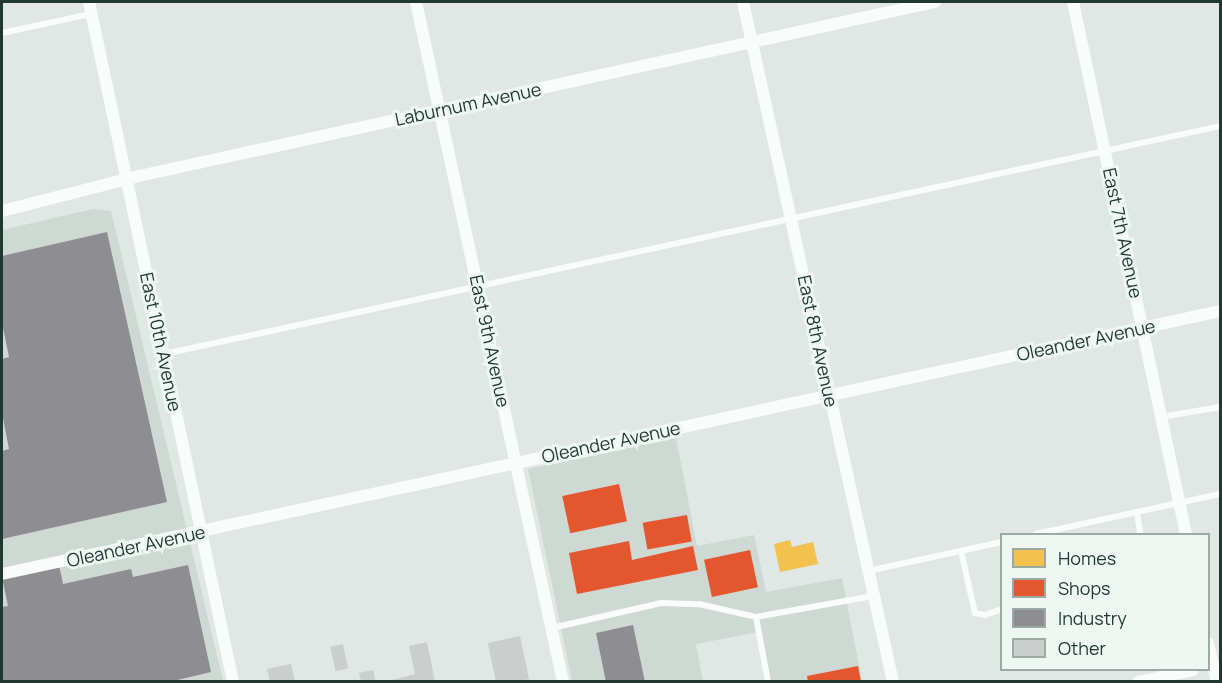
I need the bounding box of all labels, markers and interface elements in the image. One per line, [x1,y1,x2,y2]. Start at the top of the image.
street label: Laburnum Avenue [393,78,543,130]
street label: East 7th Avenue [1099,166,1147,300]
street label: East 10th Avenue [136,270,186,414]
street label: East 9th Avenue [465,273,515,409]
street label: East 8th Avenue [793,273,843,409]
street label: Oleander Avenue [1015,315,1157,365]
street label: Oleander Avenue [540,417,682,467]
street label: Oleander Avenue [65,521,207,571]
legend [1000,533,1210,671]
text: Homes [1058,546,1116,570]
text: Shops [1058,576,1110,600]
text: Industry [1058,606,1127,630]
text: Other [1058,636,1106,660]

